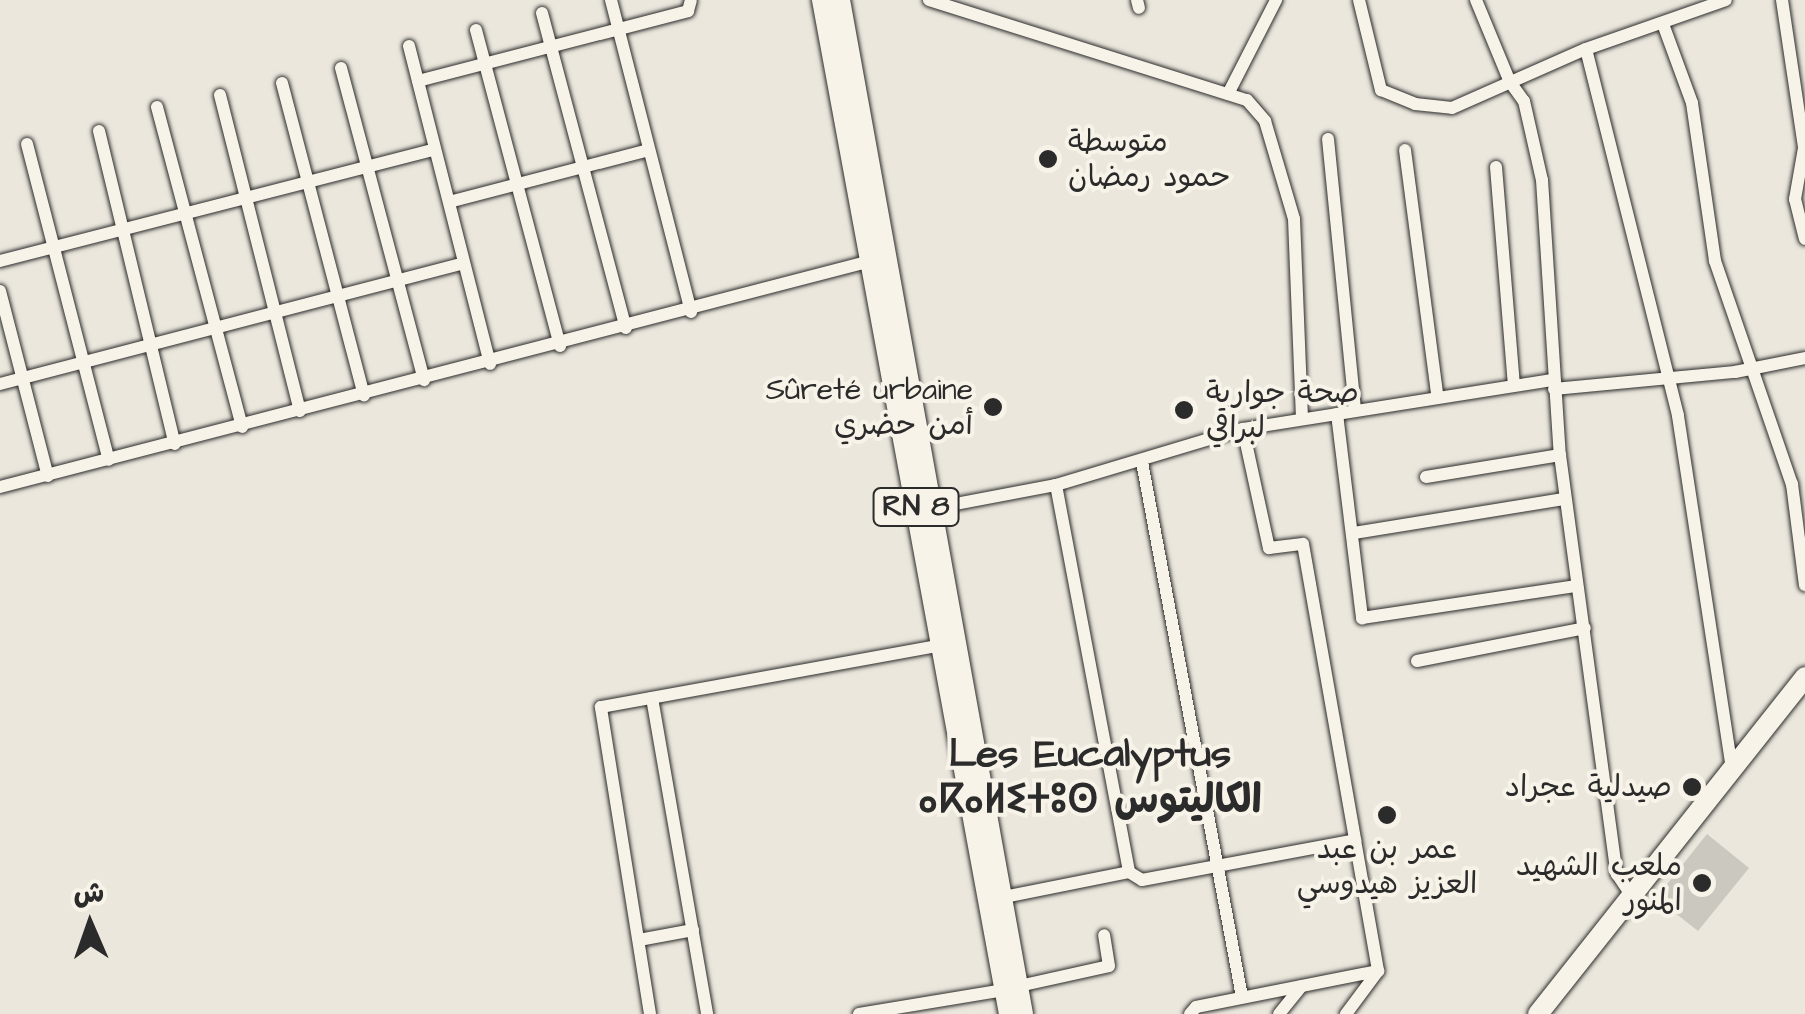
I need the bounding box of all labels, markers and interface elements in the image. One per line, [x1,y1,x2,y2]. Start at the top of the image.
place label: متوسطة حمود رمضان [1068,124,1230,194]
marker: متوسطة حمود رمضان [1037,148,1059,170]
place label: Sûreté urbaine أمن حضري [766,372,973,442]
place label: صحة جوارية لبراقي [1206,375,1359,446]
marker: Sûreté urbaine أمن حضري [982,396,1004,418]
marker: صحة جوارية لبراقي [1171,397,1197,423]
road number: RN 8 [871,484,961,530]
district label: Les Eucalyptus ⴰⴽⴰⵍⵉⵜⵓⵙ الكاليتوس [918,731,1262,825]
place label: صيدلية عجراد [1505,769,1672,805]
marker: صيدلية عجراد [1681,776,1703,798]
marker: عمر بن عبد العزيز هيدوسي [1376,804,1398,826]
place label: عمر بن عبد العزيز هيدوسي [1297,831,1477,902]
place label: ملعب الشهيد المنور [1516,848,1682,918]
marker: ملعب الشهيد المنور [1691,872,1713,894]
text: ش [73,873,105,914]
north arrow [40,874,140,974]

